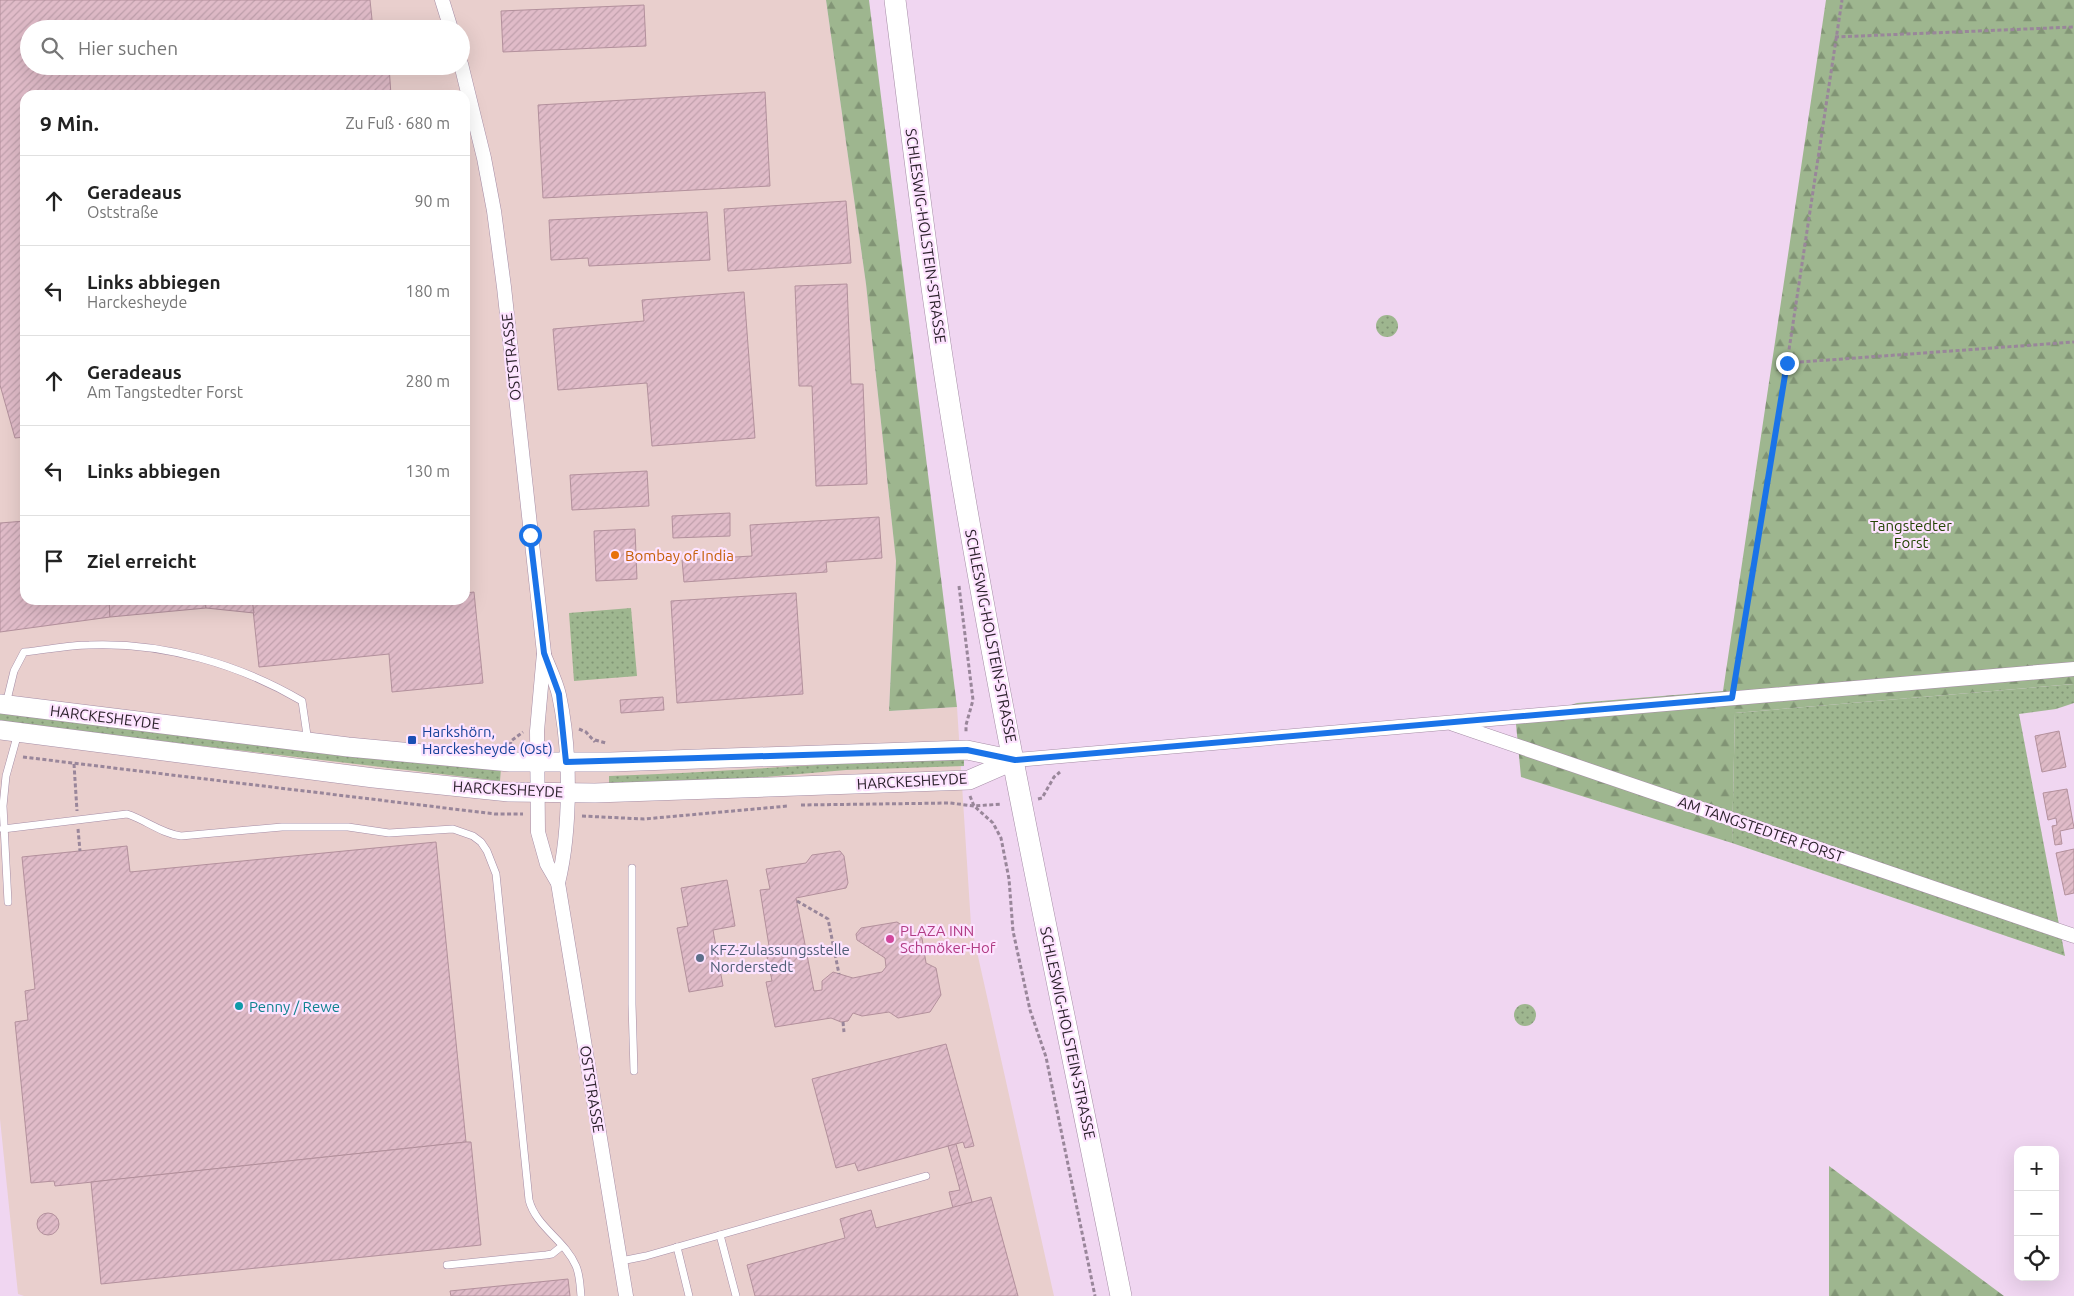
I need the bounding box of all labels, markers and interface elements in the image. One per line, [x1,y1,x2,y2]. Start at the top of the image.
search box [20,20,470,75]
icon: search [38,34,66,62]
text: Hier suchen [78,37,178,59]
text: 9 Min. [40,111,99,135]
text: Zu Fuß · 680 m [345,114,450,132]
street label: SCHLESWIG-HOLSTEIN-STRASSE [902,127,950,345]
text: Geradeaus [87,181,182,203]
icon: ahead [40,187,68,215]
text: 90 m [414,192,450,210]
text: Oststraße [87,203,159,221]
text: Links abbiegen [87,271,221,293]
icon: left [40,277,68,305]
text: 180 m [405,282,450,300]
text: Harckesheyde [87,293,187,311]
street label: OSTSTRASSE [498,312,524,402]
route end [1776,352,1799,375]
text: Geradeaus [87,361,182,383]
icon: ahead [40,367,68,395]
text: 280 m [405,372,450,390]
text: Am Tangstedter Forst [87,383,243,401]
icon: left [40,457,68,485]
text: Links abbiegen [87,460,221,482]
text: 130 m [405,462,450,480]
park label: Tangstedter Forst [1870,517,1952,551]
route start [519,524,542,547]
street label: SCHLESWIG-HOLSTEIN-STRASSE [962,528,1020,744]
icon: arrive [40,547,68,575]
place label: Bombay of India [625,547,734,564]
marker: Bombay of India [609,549,621,561]
text: Ziel erreicht [87,550,196,572]
street label: HARCKESHEYDE [49,702,161,732]
place label: Harkshörn, Harckesheyde (Ost) [422,723,553,757]
marker: Harkshörn, Harckesheyde (Ost) [406,734,418,746]
street label: HARCKESHEYDE [856,770,968,792]
street label: HARCKESHEYDE [452,778,564,800]
street label: AM TANGSTEDTER FORST [1676,793,1846,866]
place label: PLAZA INN Schmöker-Hof [900,922,996,956]
street label: SCHLESWIG-HOLSTEIN-STRASSE [1037,925,1099,1141]
marker: PLAZA INN Schmöker-Hof [884,933,896,945]
place label: KFZ-Zulassungsstelle Norderstedt [710,941,850,975]
marker: KFZ-Zulassungsstelle Norderstedt [694,952,706,964]
place label: Penny / Rewe [249,998,340,1015]
marker: Penny / Rewe [233,1000,245,1012]
street label: OSTSTRASSE [577,1044,607,1134]
map controls [2014,1146,2059,1281]
button: + [2014,1146,2059,1191]
button: − [2014,1191,2059,1236]
button: locate [2014,1236,2059,1281]

